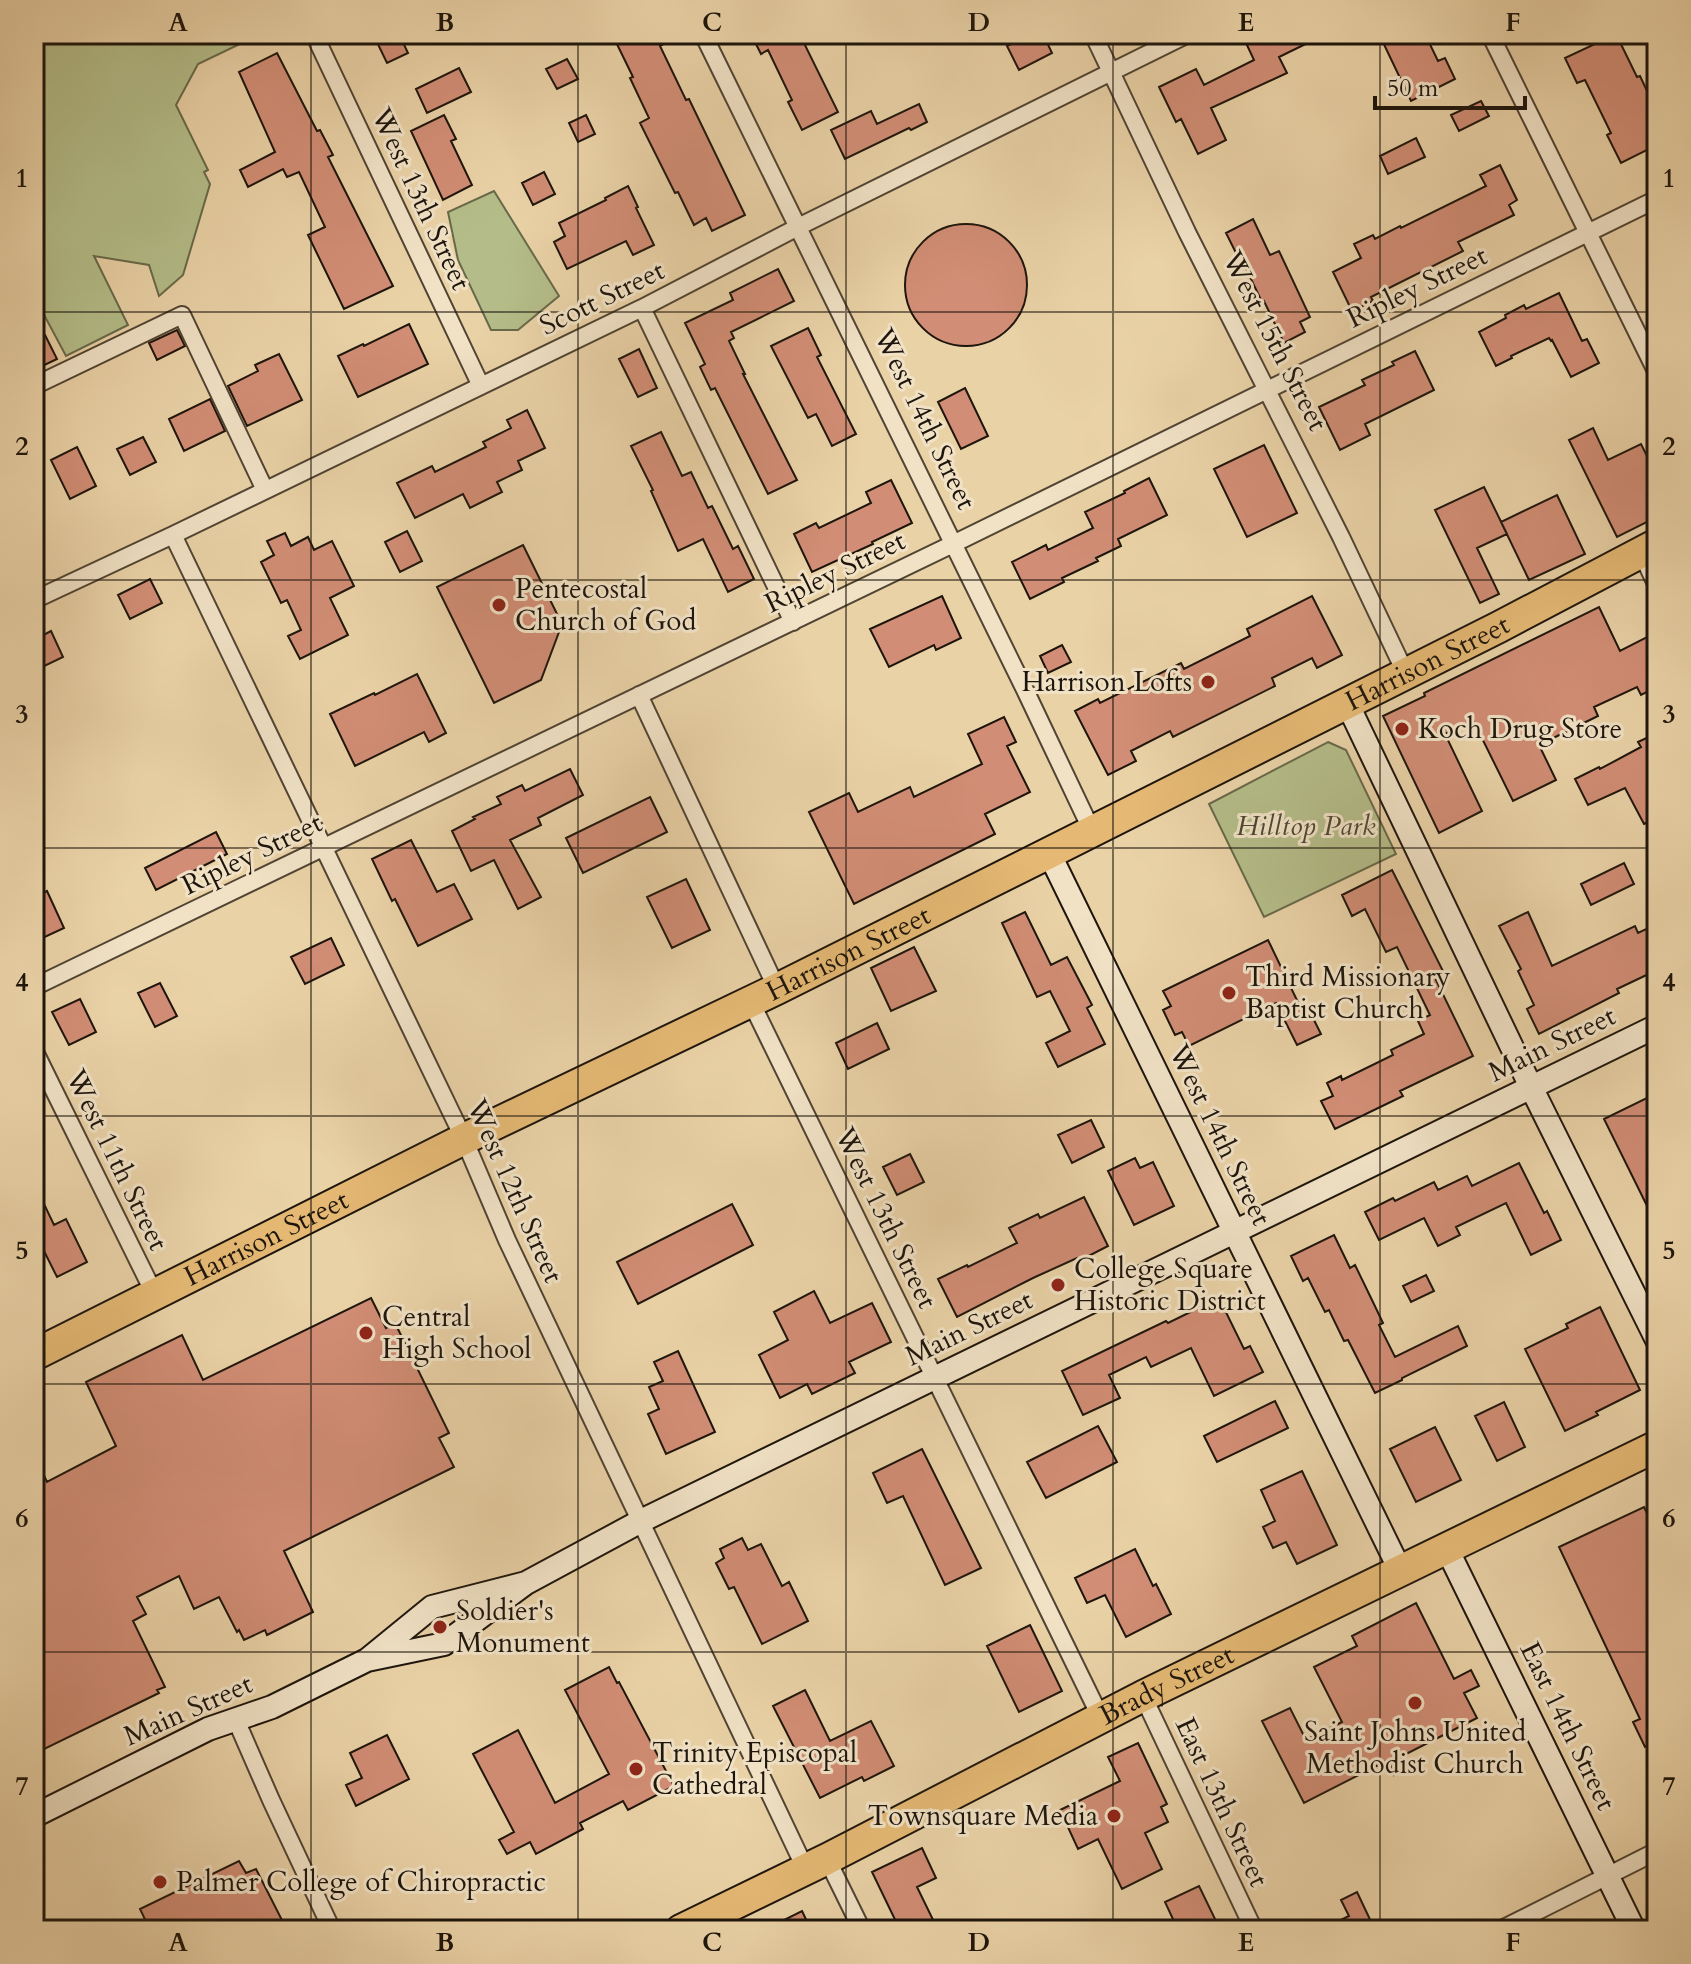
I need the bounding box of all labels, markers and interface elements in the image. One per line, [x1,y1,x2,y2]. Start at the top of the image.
text: A [168,5,188,40]
text: B [436,5,454,40]
text: C [702,5,722,40]
text: D [968,5,990,40]
text: E [1238,5,1254,40]
text: F [1505,5,1521,40]
scale bar [1375,60,1525,110]
text: 50 m [1387,72,1439,105]
street label: West 13th Street [362,101,480,297]
text: 1 [15,161,29,196]
text: 1 [1662,161,1676,196]
street label: Ripley Street [1340,237,1494,337]
street label: West 15th Street [1213,244,1337,438]
street label: Scott Street [533,251,671,345]
street label: West 14th Street [864,321,985,516]
text: 2 [15,429,29,464]
text: 2 [1662,429,1676,464]
street label: Ripley Street [758,522,912,622]
place label: Pentecostal Church of God [515,570,696,640]
marker: Pentecostal Church of God [490,596,508,614]
street label: Harrison Street [1339,606,1516,720]
place label: Harrison Lofts [1021,663,1192,701]
marker: Harrison Lofts [1199,673,1217,691]
text: 3 [15,697,29,732]
text: 3 [1662,697,1676,732]
place label: Koch Drug Store [1418,710,1622,748]
marker: Koch Drug Store [1393,720,1411,738]
street label: Ripley Street [175,804,329,904]
park label: Hilltop Park [1236,807,1376,845]
street label: Harrison Street [760,896,937,1010]
place label: Third Missionary Baptist Church [1245,958,1451,1028]
text: 4 [15,965,29,1000]
text: 4 [1662,965,1676,1000]
marker: Third Missionary Baptist Church [1220,984,1238,1002]
street label: Main Street [1482,997,1622,1091]
street label: West 14th Street [1159,1037,1280,1232]
street label: West 11th Street [56,1062,177,1257]
street label: West 12th Street [457,1092,573,1289]
street label: West 13th Street [825,1120,946,1315]
street label: Harrison Street [178,1181,355,1295]
text: 5 [15,1233,29,1268]
text: 5 [1662,1233,1676,1268]
place label: College Square Historic District [1074,1250,1266,1320]
marker: College Square Historic District [1049,1276,1067,1294]
street label: Main Street [899,1281,1039,1375]
place label: Central High School [382,1298,531,1368]
marker: Central High School [357,1324,375,1342]
text: 6 [15,1501,29,1536]
text: 6 [1662,1501,1676,1536]
place label: Soldier's Monument [456,1592,590,1662]
marker: Soldier's Monument [431,1618,449,1636]
street label: East 14th Street [1511,1635,1625,1817]
street label: Brady Street [1093,1636,1241,1734]
street label: Main Street [118,1665,259,1755]
marker: Saint Johns United Methodist Church [1406,1694,1424,1712]
street label: East 13th Street [1166,1711,1278,1893]
place label: Saint Johns United Methodist Church [1304,1713,1526,1783]
place label: Trinity Episcopal Cathedral [652,1734,857,1804]
marker: Trinity Episcopal Cathedral [627,1760,645,1778]
text: 7 [15,1769,29,1804]
text: 7 [1662,1769,1676,1804]
place label: Townsquare Media [868,1797,1098,1835]
marker: Townsquare Media [1105,1807,1123,1825]
place label: Palmer College of Chiropractic [176,1863,546,1901]
marker: Palmer College of Chiropractic [151,1873,169,1891]
text: A [168,1925,188,1960]
text: B [436,1925,454,1960]
text: C [702,1925,722,1960]
text: D [968,1925,990,1960]
text: E [1238,1925,1254,1960]
text: F [1505,1925,1521,1960]

